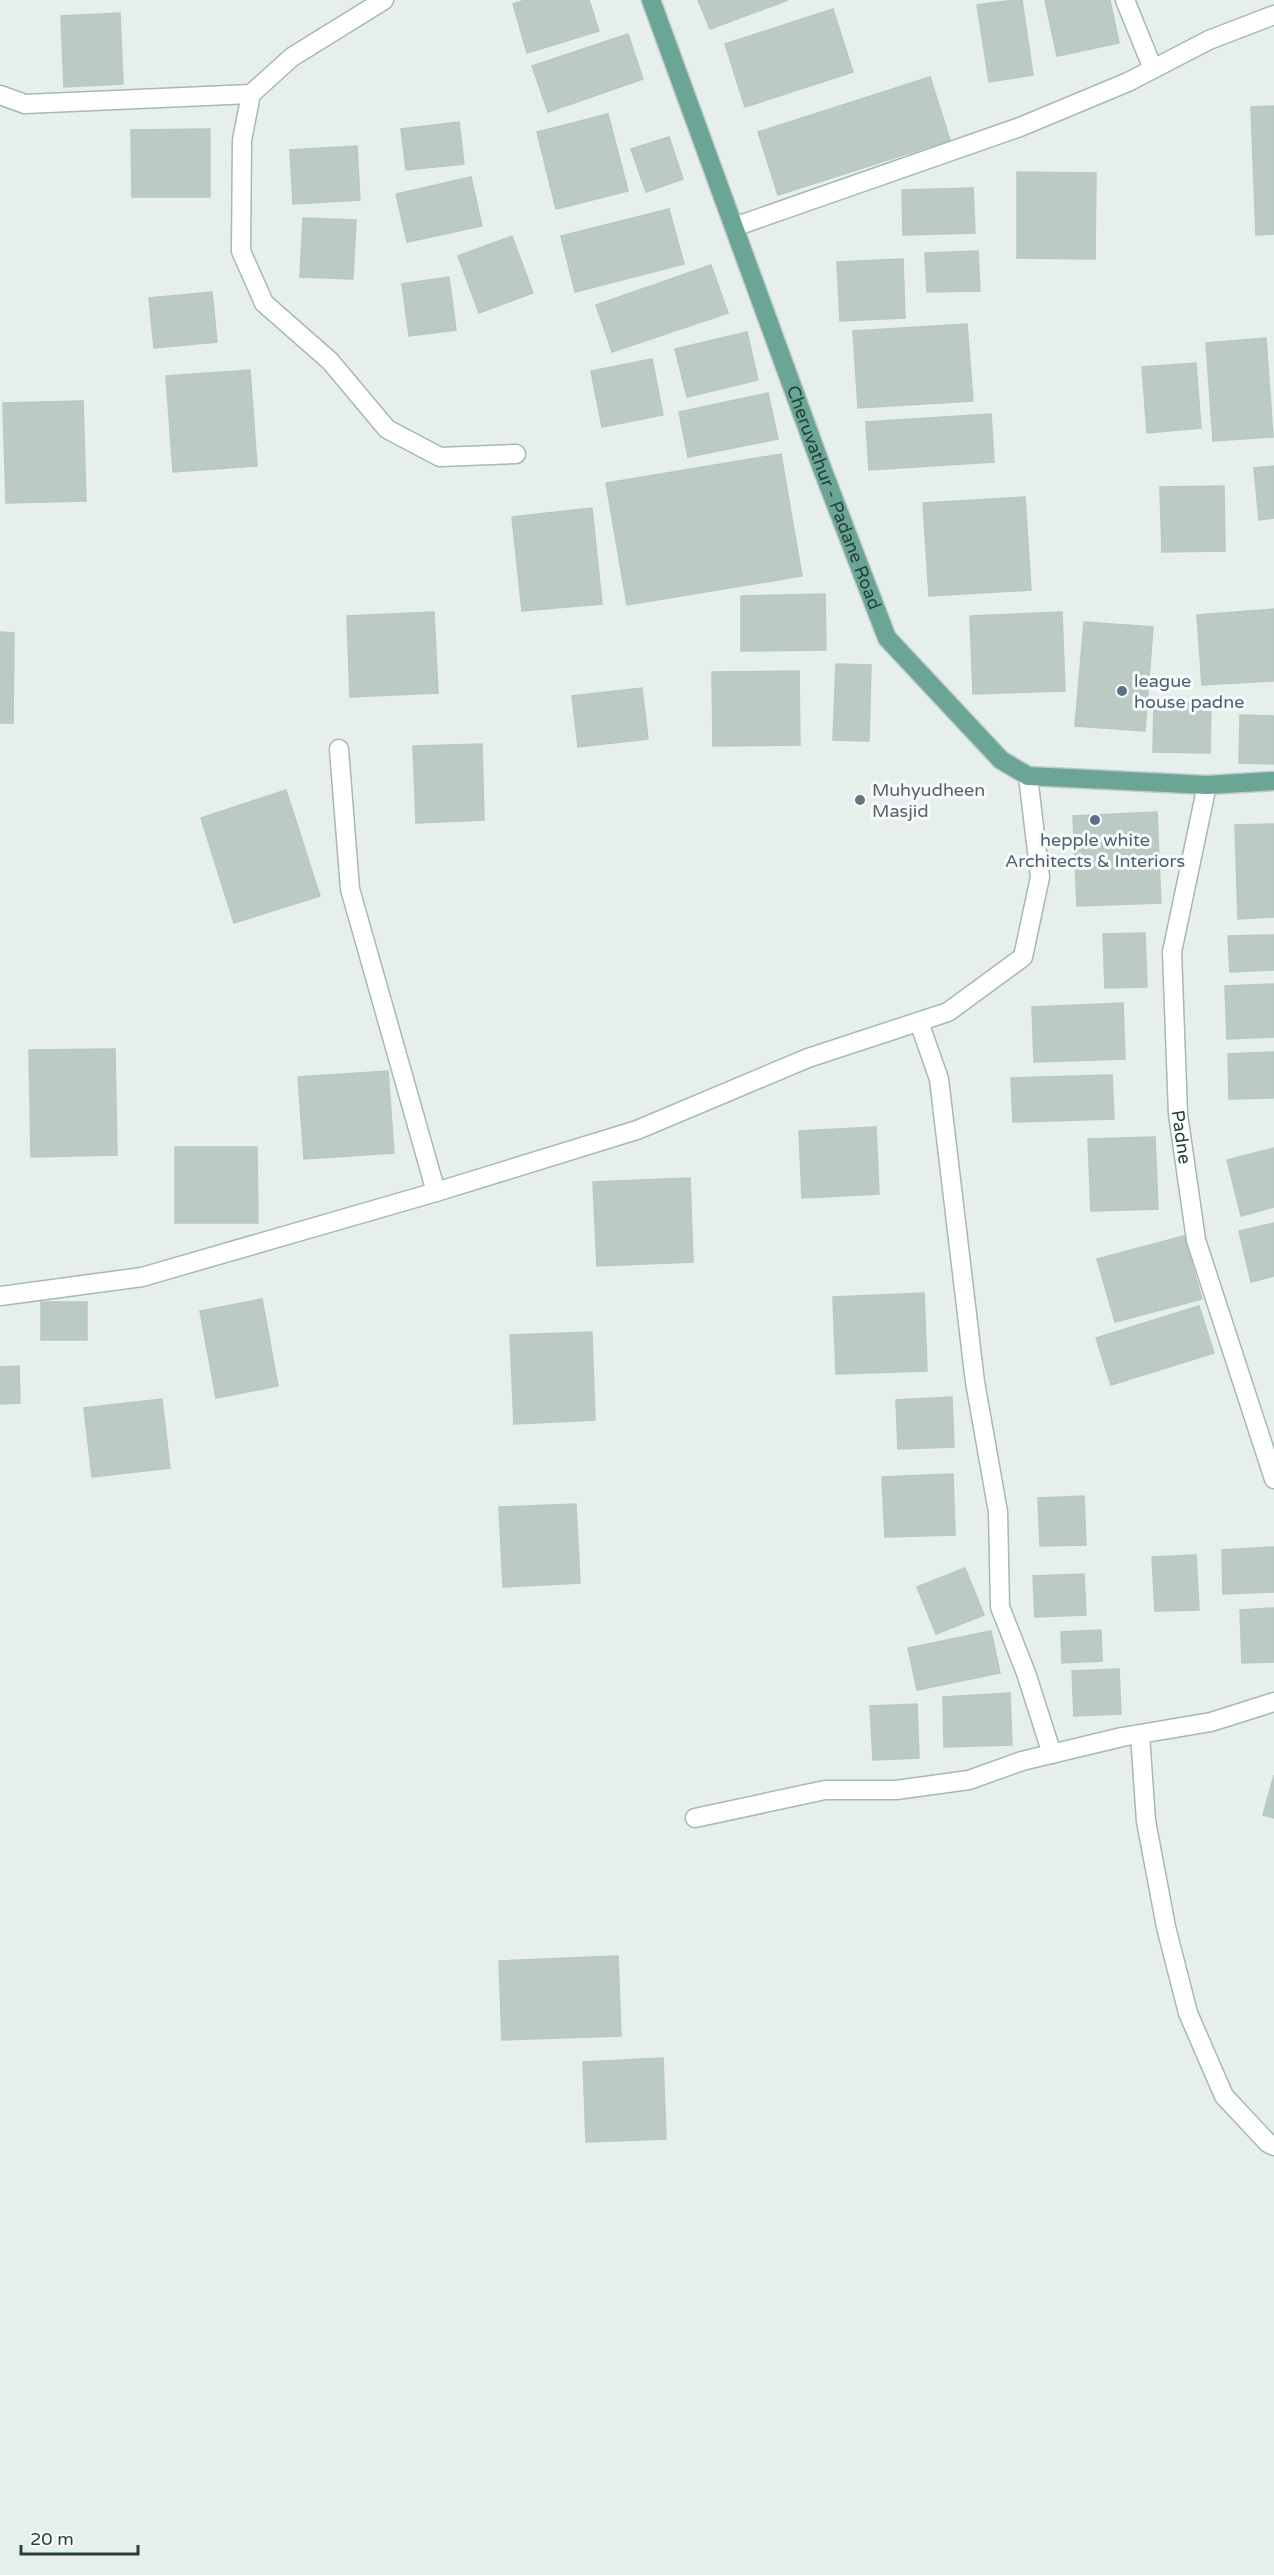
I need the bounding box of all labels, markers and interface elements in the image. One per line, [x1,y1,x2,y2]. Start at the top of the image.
street label: Cheruvathur - Padane Road [782,382,886,613]
place label: league house padne [1134,670,1244,713]
marker: league house padne [1115,684,1129,698]
place label: Muhyudheen Masjid [872,779,985,822]
marker: Muhyudheen Masjid [853,793,867,807]
marker: hepple white Architects & Interiors [1088,813,1102,827]
place label: hepple white Architects & Interiors [1005,829,1185,872]
street label: Padne [1167,1109,1196,1165]
scale bar [21,2518,138,2556]
text: 20 m [30,2528,74,2550]

